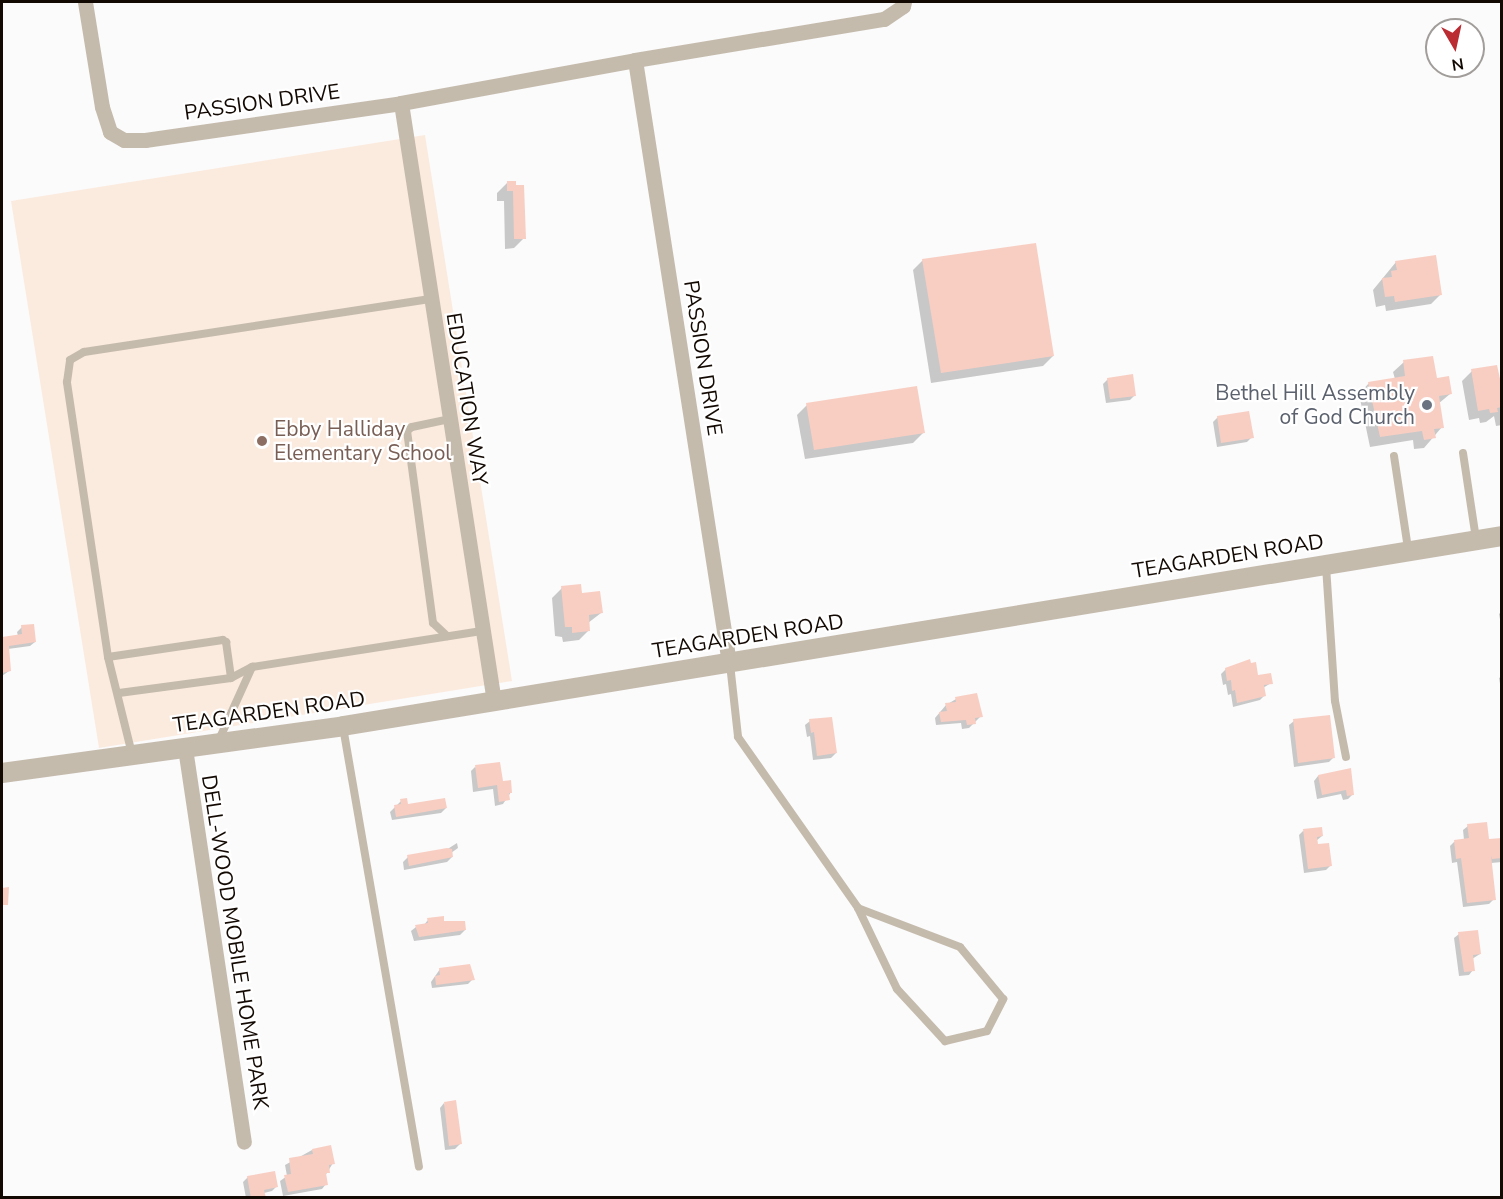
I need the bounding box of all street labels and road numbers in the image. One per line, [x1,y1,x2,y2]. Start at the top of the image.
street label: PASSION DRIVE [183,79,341,125]
street label: PASSION DRIVE [678,279,728,437]
street label: EDUCATION WAY [441,311,493,487]
street label: TEAGARDEN ROAD [1130,528,1326,584]
street label: TEAGARDEN ROAD [650,608,846,664]
street label: TEAGARDEN ROAD [171,686,367,738]
street label: DELL-WOOD MOBILE HOME PARK [196,773,274,1111]

